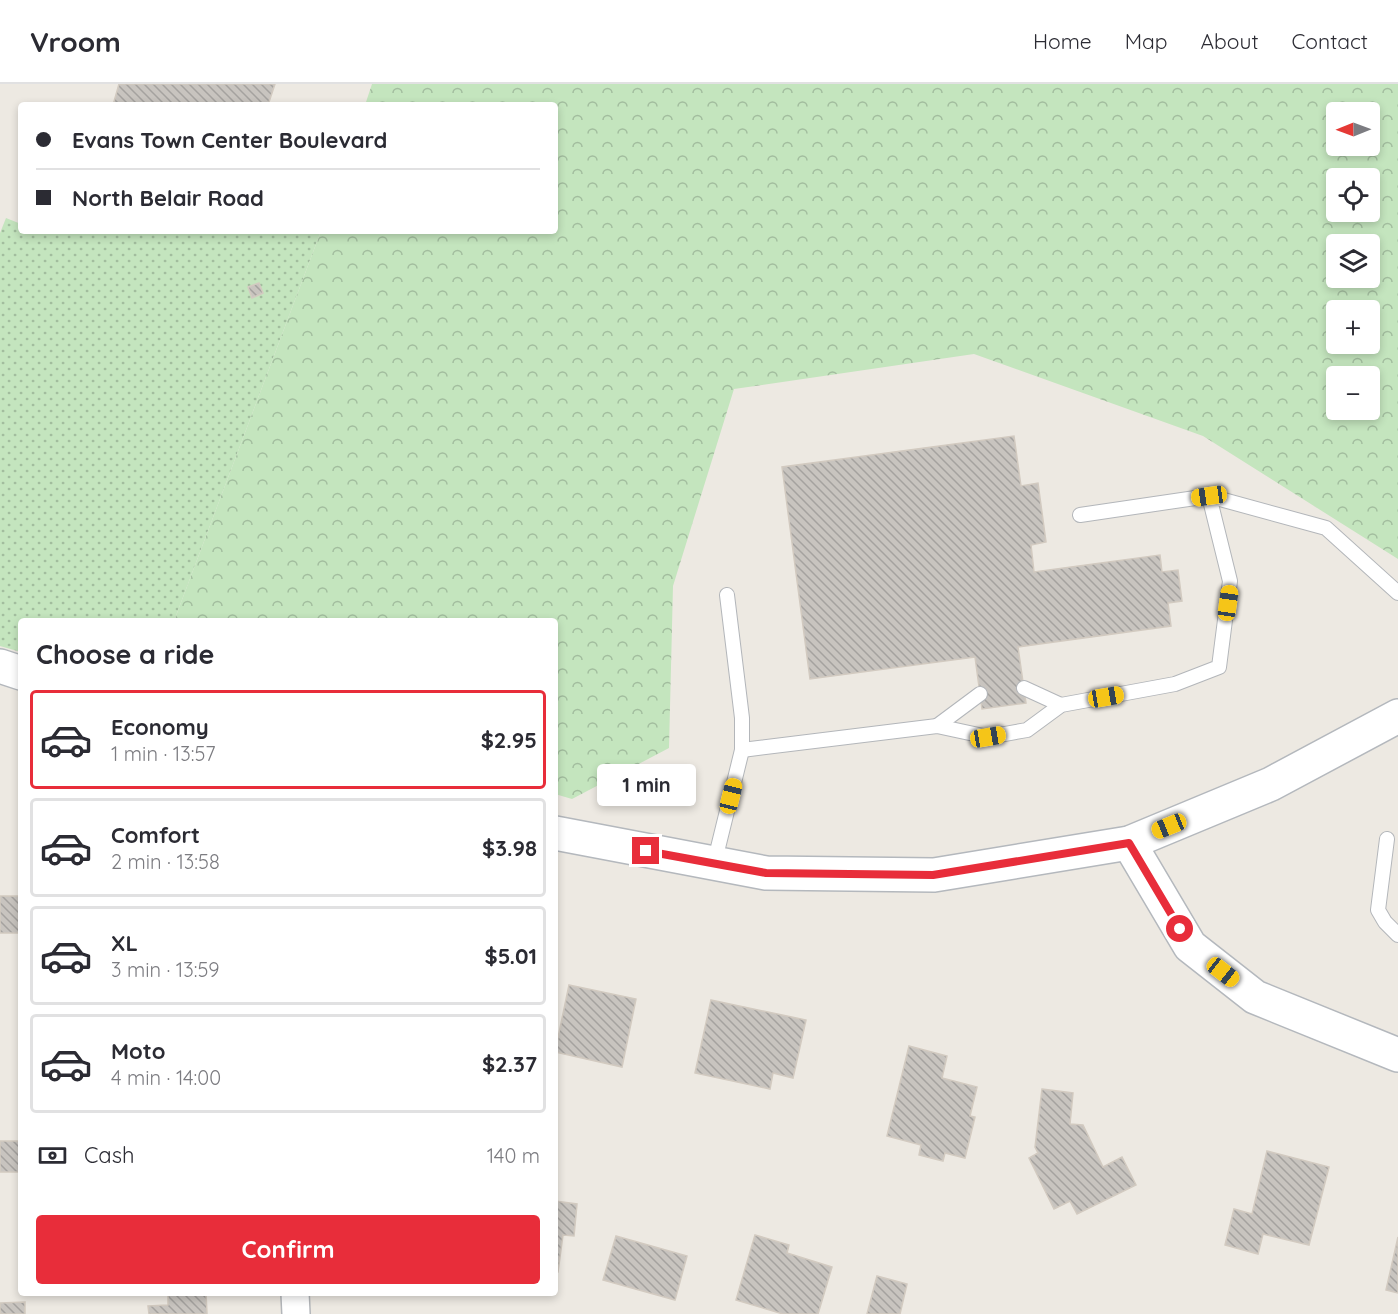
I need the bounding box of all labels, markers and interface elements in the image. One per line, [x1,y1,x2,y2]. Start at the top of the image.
text: Vroom [30,24,121,59]
text: Home [1033,28,1092,54]
text: Map [1125,28,1168,54]
text: About [1201,28,1259,54]
text: Contact [1292,28,1368,54]
north arrow [1326,102,1380,156]
map controls [1326,102,1380,420]
text: Evans Town Center Boulevard [72,126,387,154]
button: locate [1326,168,1380,222]
text: North Belair Road [72,184,264,212]
button: layers [1326,234,1380,288]
button: + [1326,300,1380,354]
button: − [1326,366,1380,420]
car [1190,485,1228,507]
car [1217,584,1239,622]
text: Choose a ride [36,637,214,671]
car [1087,685,1125,709]
icon: car [39,713,93,767]
text: Economy [111,713,209,741]
car [969,725,1007,749]
text: $2.95 [481,726,537,754]
text: 1 min · 13:57 [111,741,216,766]
callout: 1 min [596,764,696,806]
text: 1 min [622,772,671,797]
car [718,776,744,816]
car [1149,811,1189,841]
icon: car [39,821,93,875]
text: Comfort [111,821,200,849]
text: $3.98 [482,834,537,862]
route end [632,837,659,864]
text: 2 min · 13:58 [111,849,220,874]
route start [1166,915,1193,942]
icon: car [39,929,93,983]
text: XL [111,929,138,957]
text: $5.01 [485,942,537,970]
car [1203,954,1243,990]
text: 3 min · 13:59 [111,957,220,982]
icon: car [39,1037,93,1091]
text: Moto [111,1037,165,1065]
text: $2.37 [482,1050,537,1078]
text: 4 min · 14:00 [111,1065,221,1090]
icon: cash [36,1139,69,1172]
text: Cash [84,1141,135,1169]
text: 140 m [487,1143,540,1168]
button: Confirm [36,1215,540,1284]

